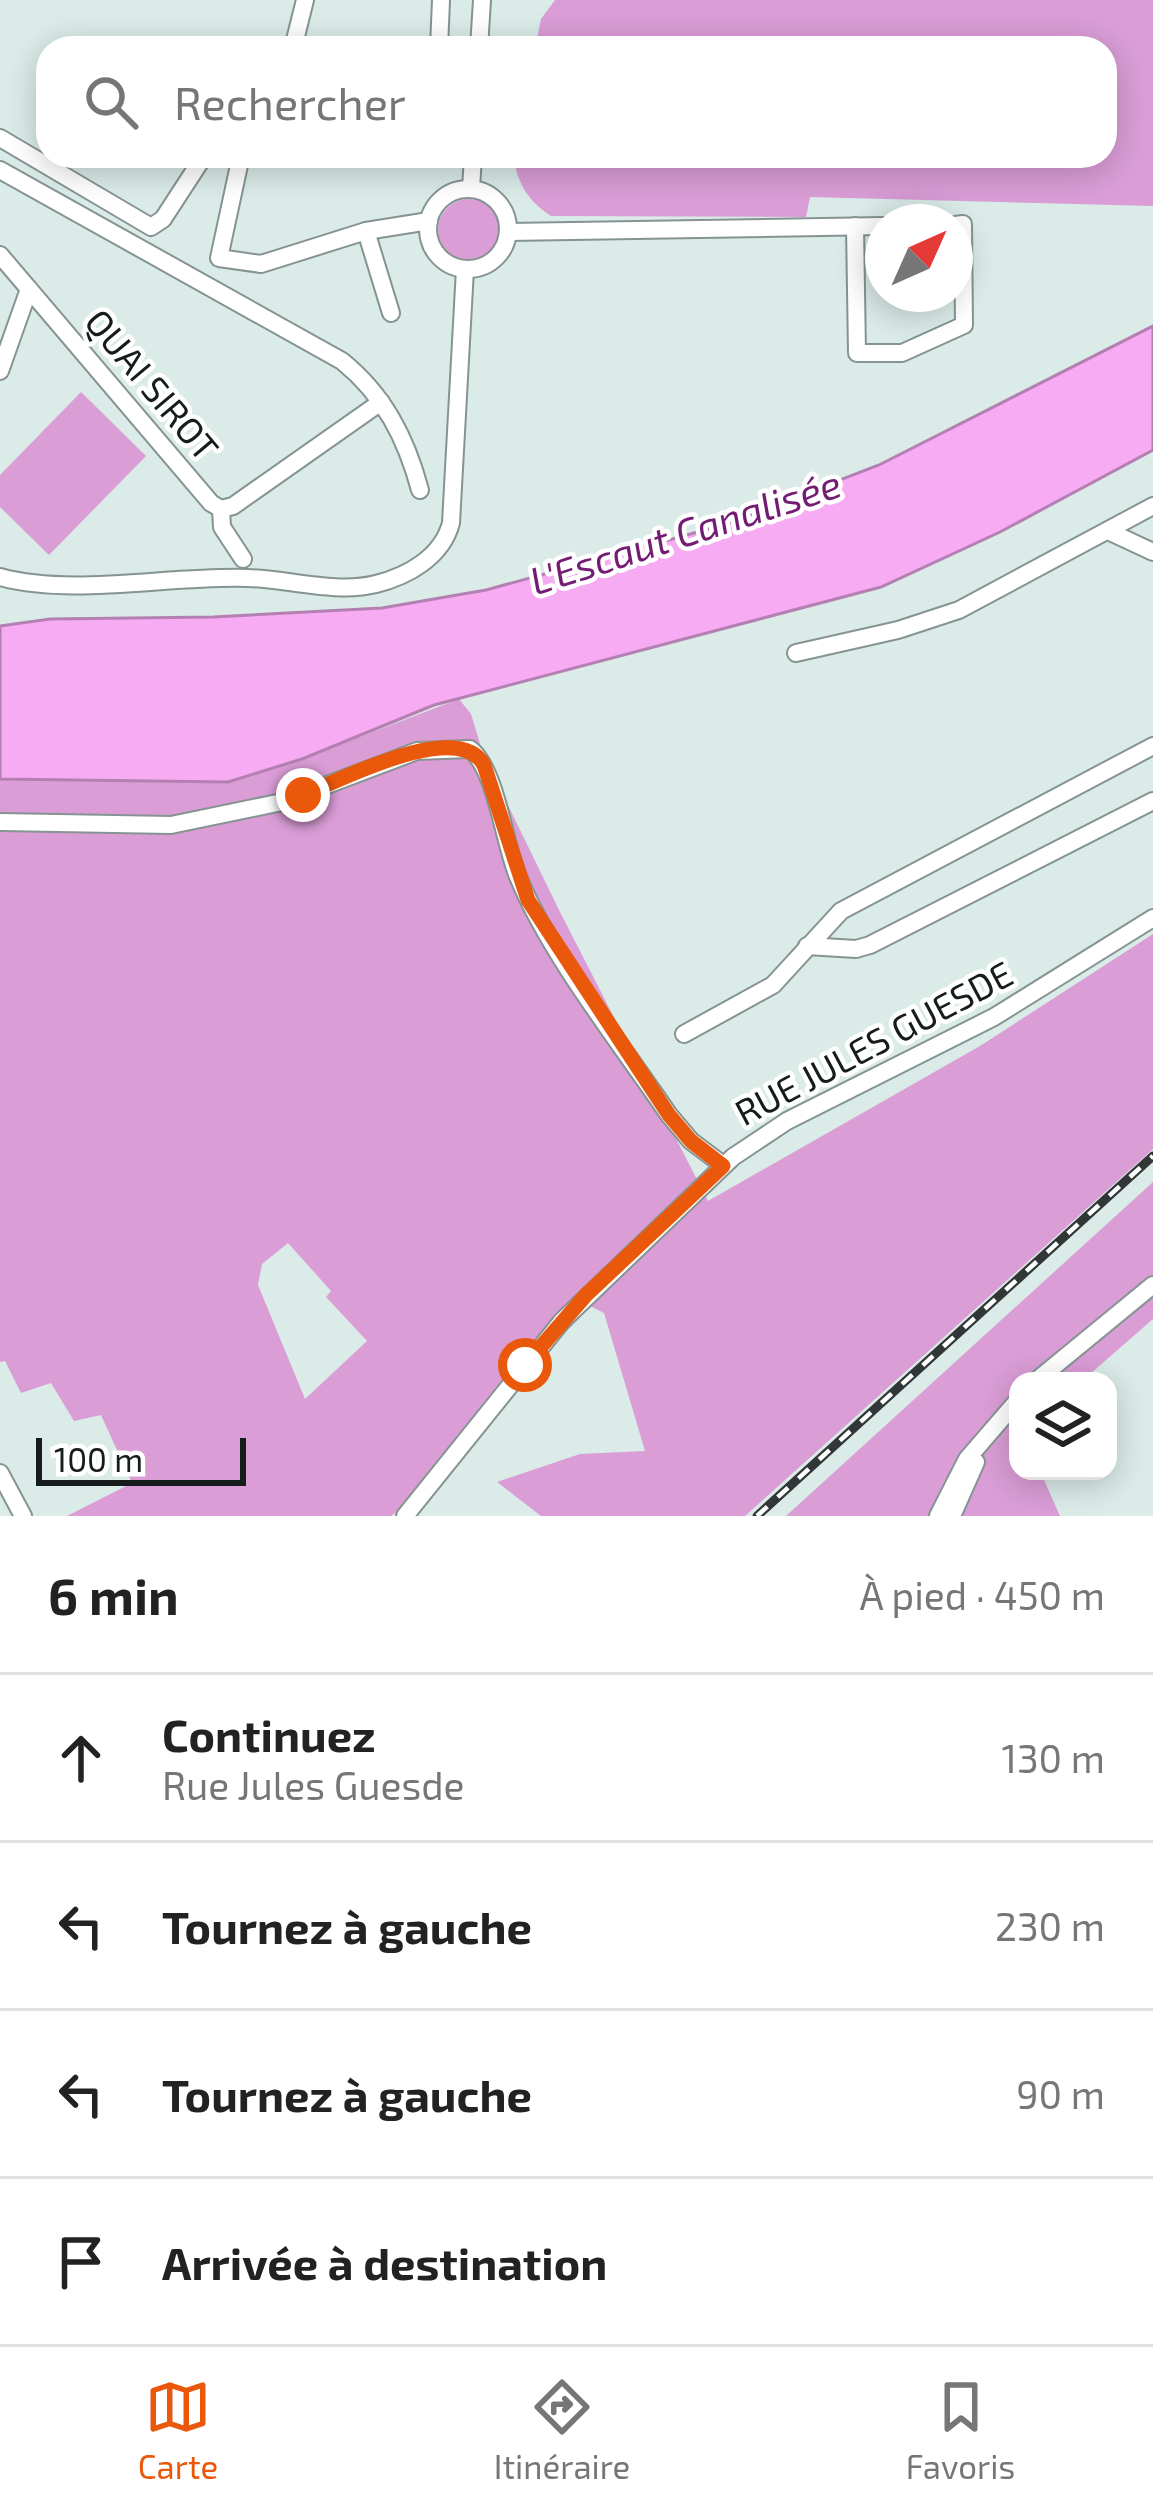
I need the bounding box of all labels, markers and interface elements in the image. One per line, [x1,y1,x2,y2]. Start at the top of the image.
search box [36,36,1117,168]
icon: search [78,69,144,135]
text: Rechercher [174,75,406,129]
north arrow [865,204,973,312]
street label: QUAI SIROT [77,300,229,468]
water label: L'Escaut Canalisée [524,459,846,603]
route end [276,768,330,822]
street label: RUE JULES GUESDE [727,951,1019,1133]
route start [498,1338,552,1392]
map controls [1009,1372,1117,1480]
button: layers [1009,1372,1117,1480]
scale bar [36,1432,246,1485]
text: 100 m [54,1439,143,1479]
text: 6 min [48,1564,179,1625]
text: À pied · 450 m [860,1571,1105,1618]
text: Continuez [162,1707,376,1761]
icon: ahead [48,1725,114,1791]
text: 130 m [1001,1734,1105,1781]
text: Rue Jules Guesde [162,1761,464,1808]
icon: left [48,1893,114,1959]
text: Tournez à gauche [162,1899,532,1953]
text: 230 m [995,1902,1105,1949]
icon: left [48,2061,114,2127]
text: Tournez à gauche [162,2067,532,2121]
text: 90 m [1016,2070,1105,2117]
icon: arrive [48,2229,114,2295]
text: Arrivée à destination [162,2235,607,2289]
tab: Carte [138,2374,218,2486]
tab: Itinéraire [494,2374,630,2486]
tab: Favoris [906,2374,1015,2486]

